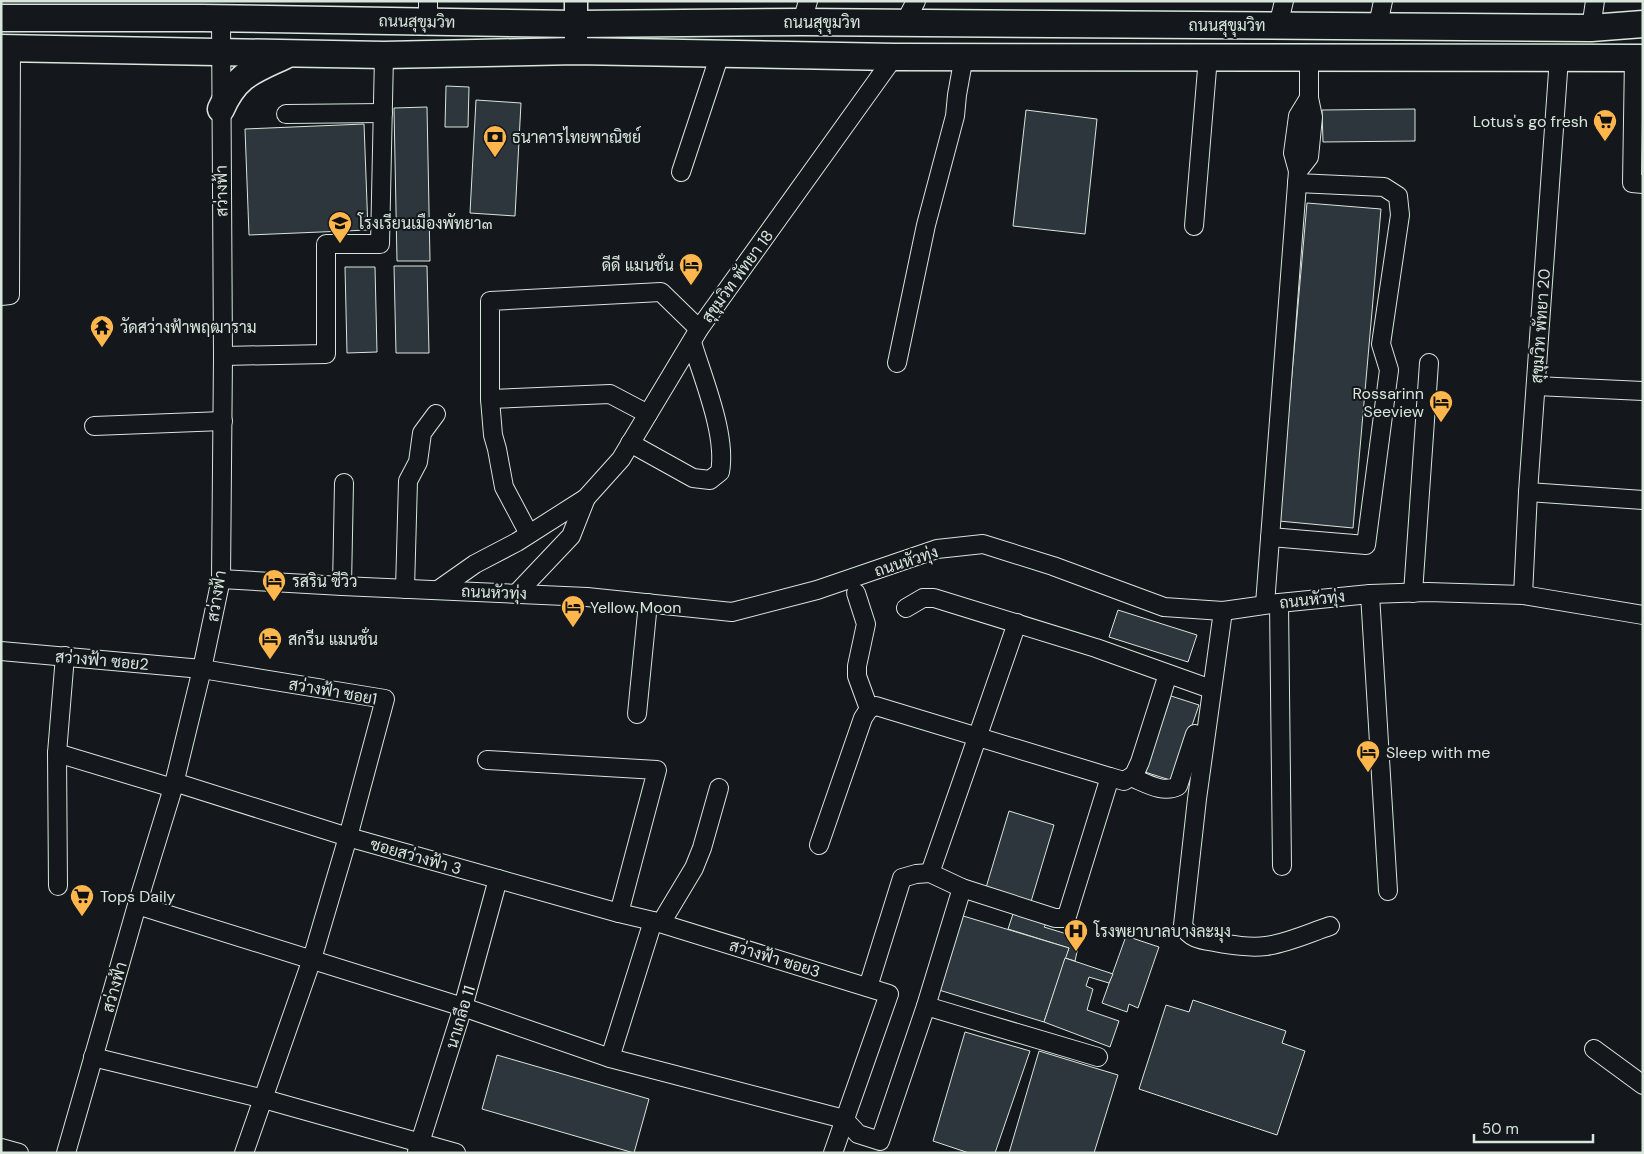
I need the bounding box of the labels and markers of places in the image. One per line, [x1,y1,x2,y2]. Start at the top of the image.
supermarket icon: Lotus's go fresh [1592,108,1618,142]
place label: Lotus's go fresh [1473,111,1588,132]
bank icon: ธนาคารไทยพาณิชย์ [482,124,508,158]
place label: ธนาคารไทยพาณิชย์ [512,125,641,148]
school or university icon: โรงเรียนเมืองพัทยา๓ [327,210,353,244]
place label: โรงเรียนเมืองพัทยา๓ [357,212,493,234]
place label: ดีดี แมนชั่น [602,252,674,276]
hotel icon: ดีดี แมนชั่น [678,252,704,286]
temple icon: วัดสว่างฟ้าพฤฒาราม [89,314,115,348]
place label: วัดสว่างฟ้าพฤฒาราม [120,317,257,338]
place label: Rossarinn Seeview [1353,383,1424,422]
hotel icon: Rossarinn Seeview [1428,389,1454,423]
hotel icon: รสริน ซีวิว [261,568,287,602]
place label: รสริน ซีวิว [292,570,357,592]
hotel icon: Yellow Moon [560,594,586,628]
place label: Yellow Moon [590,597,681,618]
hotel icon: สกรีน แมนชั่น [257,626,283,660]
place label: สกรีน แมนชั่น [288,626,378,650]
hotel icon: Sleep with me [1355,739,1381,773]
place label: Sleep with me [1386,742,1490,763]
supermarket icon: Tops Daily [69,883,95,917]
place label: Tops Daily [100,886,175,907]
hospital icon: โรงพยาบาลบางละมุง [1063,918,1089,952]
place label: โรงพยาบาลบางละมุง [1093,920,1231,943]

